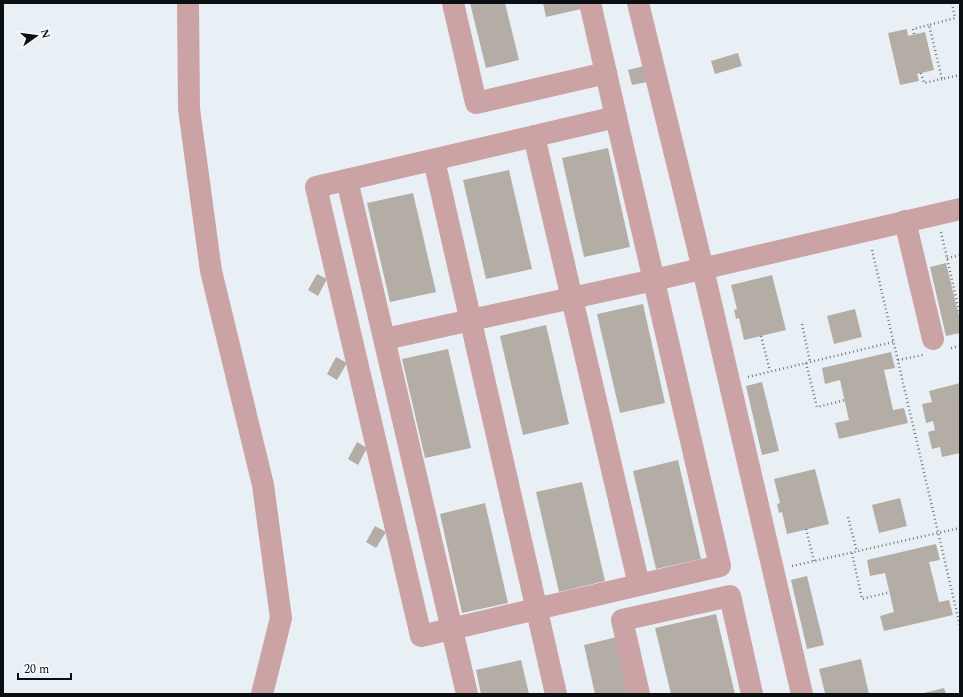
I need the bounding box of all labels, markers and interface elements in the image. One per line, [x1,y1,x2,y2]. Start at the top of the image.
north arrow [16,16,56,56]
text: N [36,27,55,40]
scale bar [18,655,71,681]
text: 20 m [24,660,49,679]

